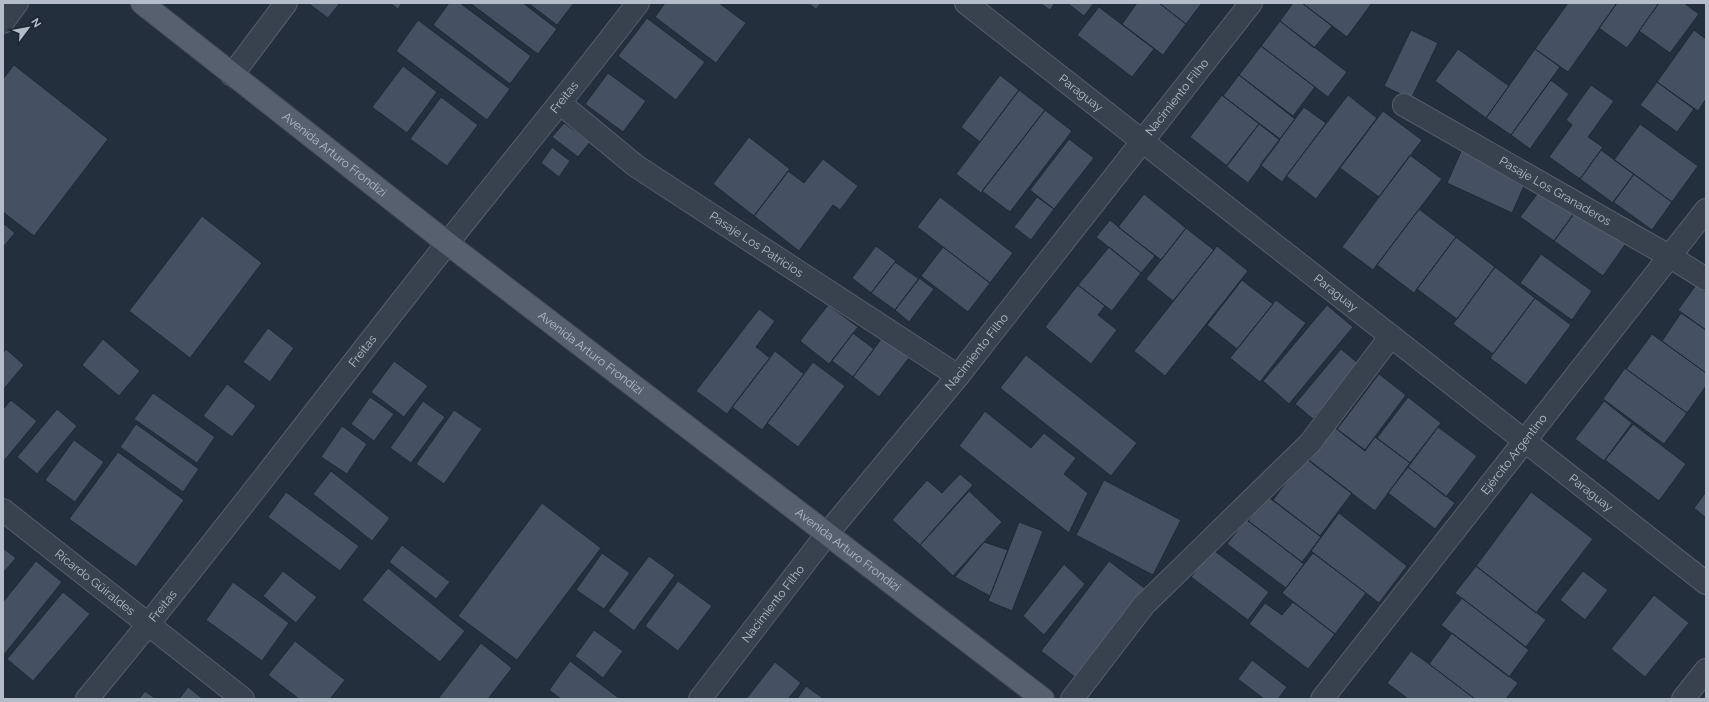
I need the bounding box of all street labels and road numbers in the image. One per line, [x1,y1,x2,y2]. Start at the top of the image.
street label: Nacimiento Filho [1143,56,1212,138]
street label: Paraguay [1056,71,1106,115]
street label: Freitas [547,78,581,116]
street label: Avenida Arturo Frondizi [280,109,389,200]
street label: Pasaje Los Granaderos [1497,154,1614,229]
street label: Pasaje Los Patricios [707,209,806,280]
street label: Paraguay [1311,271,1361,315]
street label: Avenida Arturo Frondizi [535,308,646,398]
street label: Nacimiento Filho [942,311,1011,393]
street label: Freitas [346,332,380,370]
street label: Ejército Argentino [1478,411,1550,497]
street label: Paraguay [1566,471,1616,515]
street label: Avenida Arturo Frondizi [793,505,903,594]
street label: Ricardo Güiraldes [52,547,138,618]
street label: Nacimiento Filho [739,562,807,645]
street label: Freitas [146,587,180,625]

